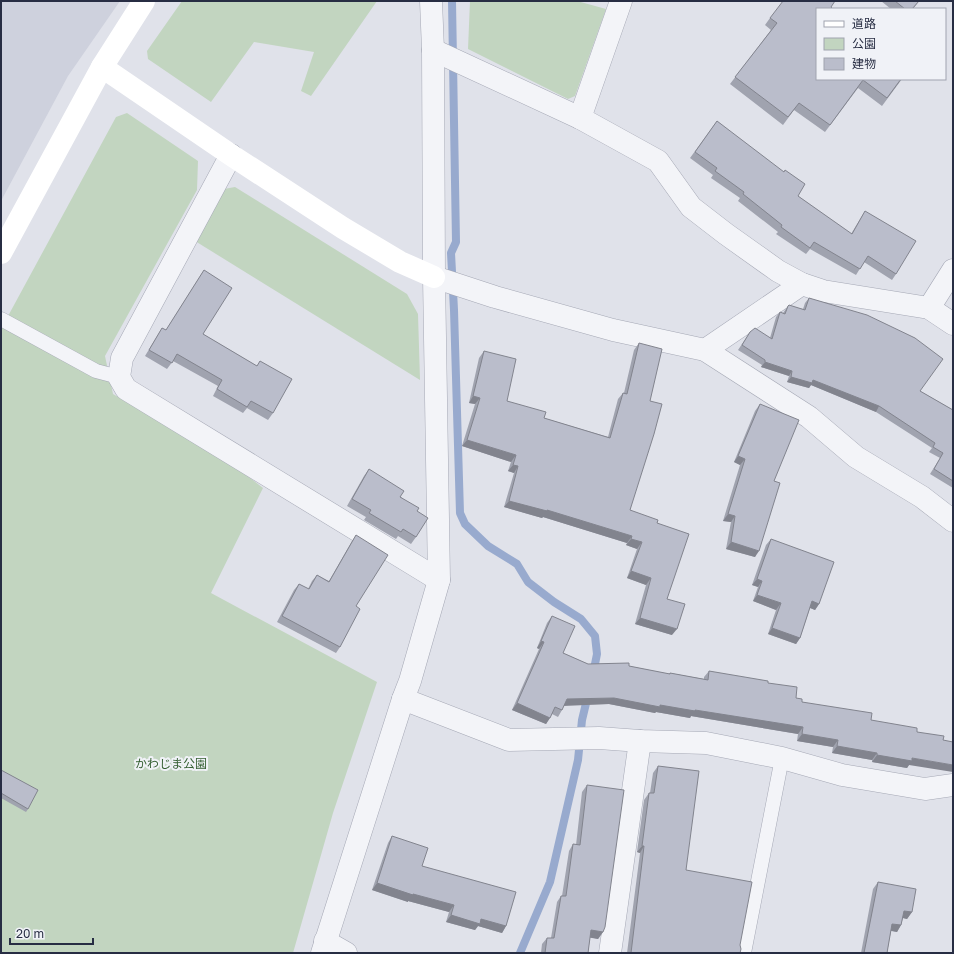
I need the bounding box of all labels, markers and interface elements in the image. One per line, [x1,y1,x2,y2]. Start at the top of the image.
legend [816,8,946,80]
text: 道路 [852,16,876,31]
text: 公園 [852,36,876,51]
text: 建物 [852,56,876,71]
park label: かわじま公園 [135,756,207,771]
scale bar [10,920,93,946]
text: 20 m [16,926,44,941]

